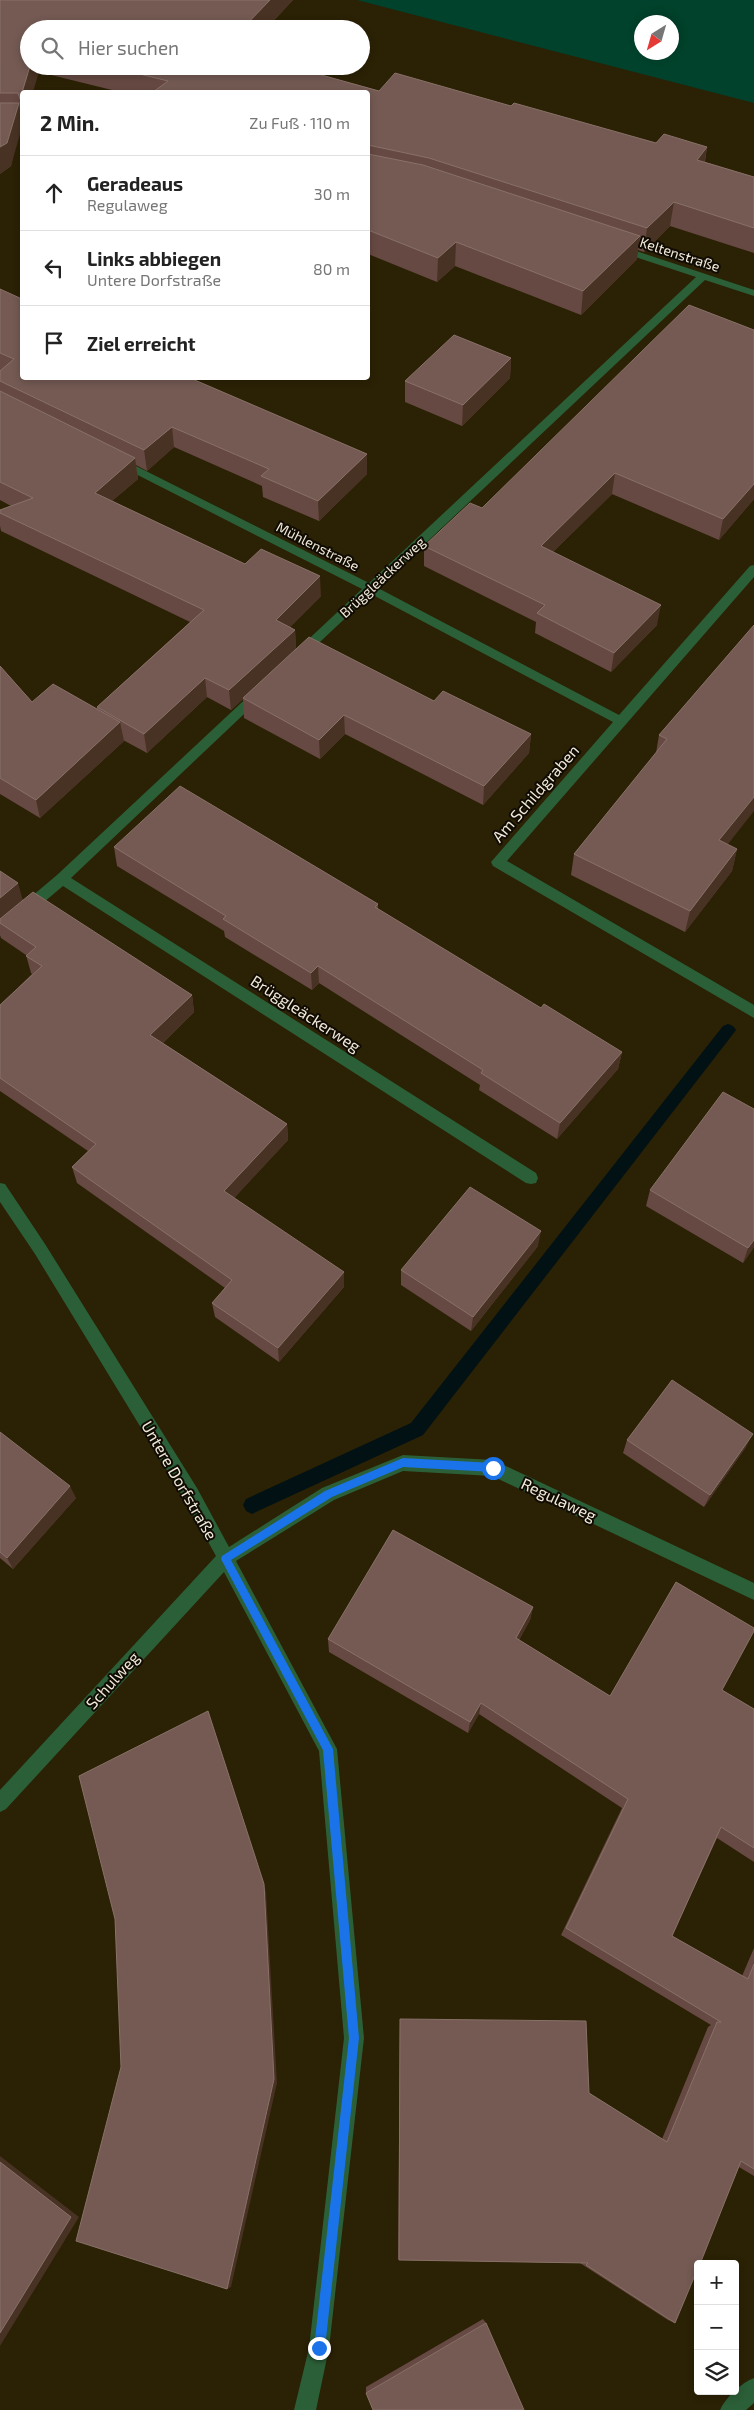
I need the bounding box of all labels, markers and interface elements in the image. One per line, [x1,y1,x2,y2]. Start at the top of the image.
north arrow [634,15,679,60]
search box [20,20,370,75]
icon: search [38,34,66,62]
text: Hier suchen [78,36,179,59]
text: 2 Min. [40,110,100,135]
text: Zu Fuß · 110 m [249,113,350,132]
text: Geradeaus [87,172,183,195]
icon: ahead [40,179,68,207]
text: 30 m [314,184,350,203]
text: Regulaweg [87,195,168,214]
street label: Keltenstraße [638,233,722,275]
text: Links abbiegen [87,247,221,270]
icon: left [40,254,68,282]
text: 80 m [313,259,350,278]
text: Untere Dorfstraße [87,270,221,289]
icon: arrive [40,329,68,357]
text: Ziel erreicht [87,332,196,355]
street label: Mühlenstraße [274,518,362,574]
street label: Brüggleäckerweg [336,533,429,621]
street label: Am Schildgraben [488,740,582,846]
street label: Brüggleäckerweg [248,970,364,1056]
street label: Untere Dorfstraße [138,1417,222,1543]
route start [482,1457,505,1480]
street label: Regulaweg [518,1473,600,1525]
street label: Schulweg [81,1647,143,1713]
map controls [694,2260,739,2395]
button: + [694,2260,739,2305]
button: − [694,2305,739,2350]
route end [308,2337,331,2360]
button: layers [694,2350,739,2395]

